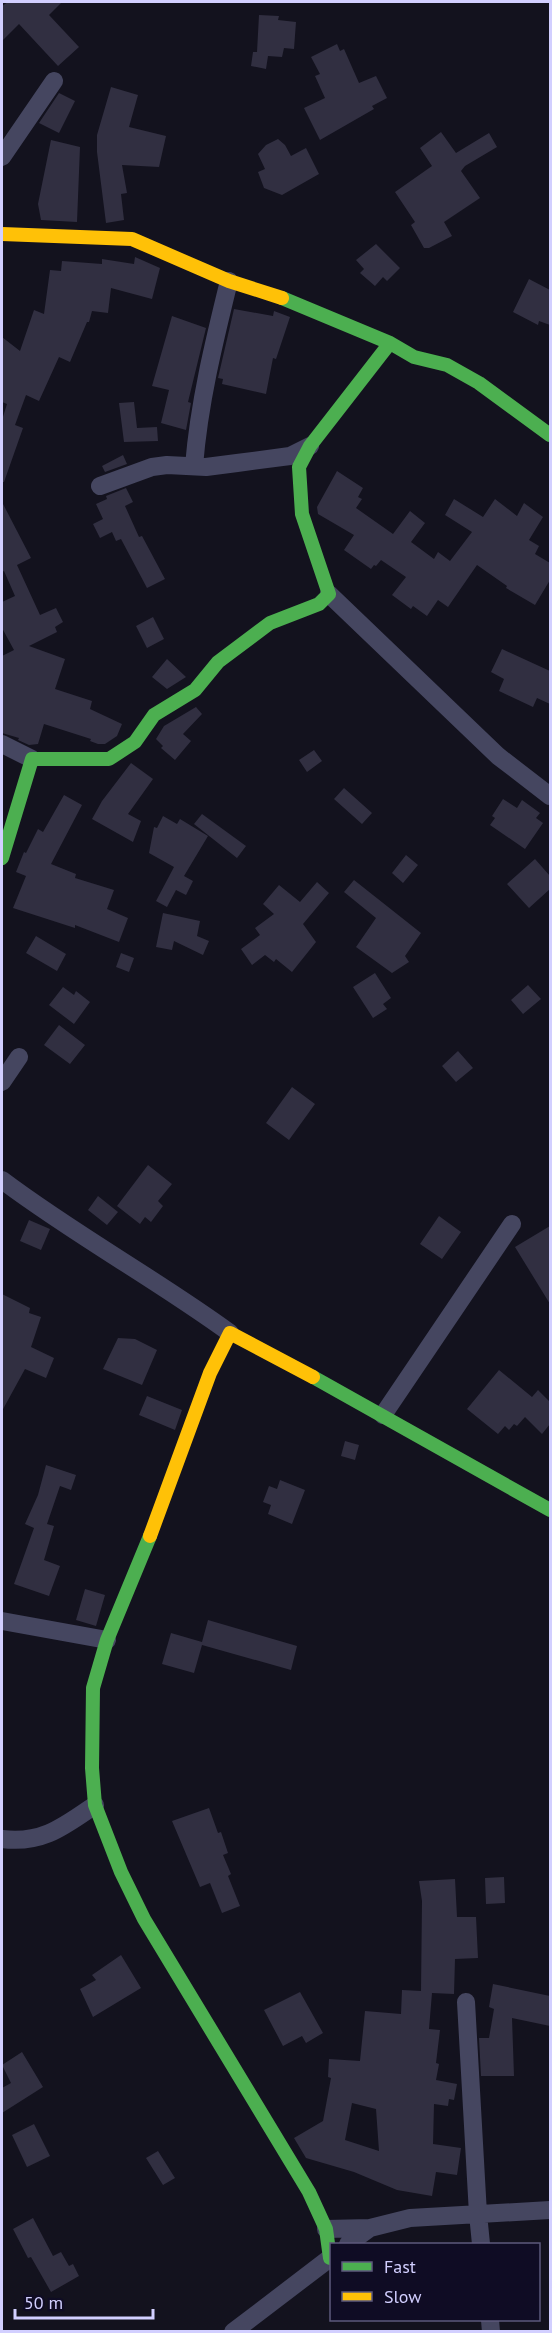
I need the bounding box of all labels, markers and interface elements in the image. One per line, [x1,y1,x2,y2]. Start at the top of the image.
legend [330,2243,540,2321]
text: Fast [384,2255,416,2278]
scale bar [15,2282,153,2320]
text: Slow [384,2285,422,2308]
text: 50 m [24,2291,63,2314]

